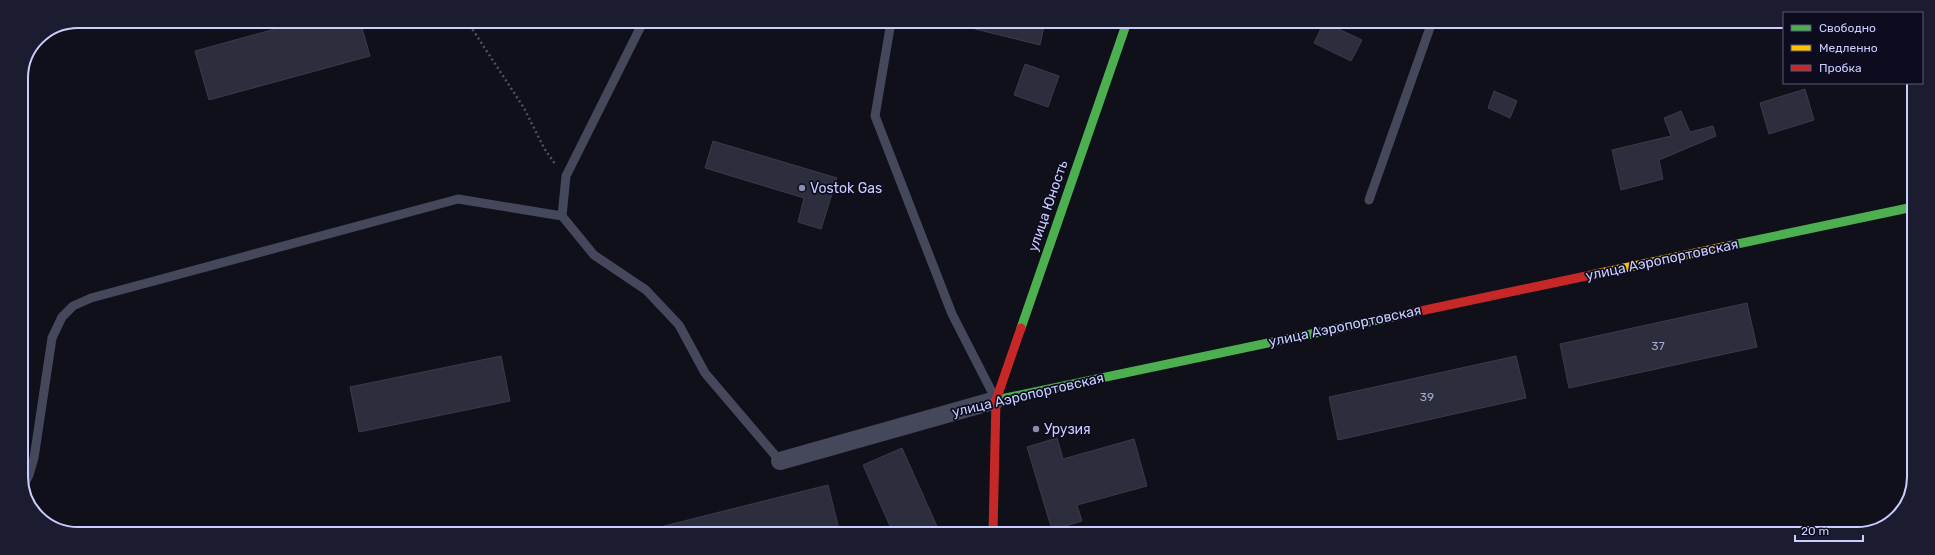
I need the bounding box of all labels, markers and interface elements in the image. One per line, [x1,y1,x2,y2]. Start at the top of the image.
legend [1783,12,1923,84]
text: Свободно [1819,21,1876,35]
text: Медленно [1819,41,1878,55]
text: Пробка [1819,61,1862,75]
street label: улица Юность [1024,158,1072,254]
place label: Vostok Gas [810,180,882,197]
marker: Vostok Gas [797,183,807,193]
street label: улица Аэропортовская [1584,236,1740,284]
street label: улица Аэропортовская [1267,302,1423,350]
house number: 37 [1651,339,1665,353]
street label: улица Аэропортовская [950,369,1106,421]
house number: 39 [1420,390,1434,404]
place label: Урузия [1044,421,1091,438]
marker: Урузия [1031,424,1041,434]
scale bar [1795,517,1863,543]
text: 20 m [1801,524,1829,538]

